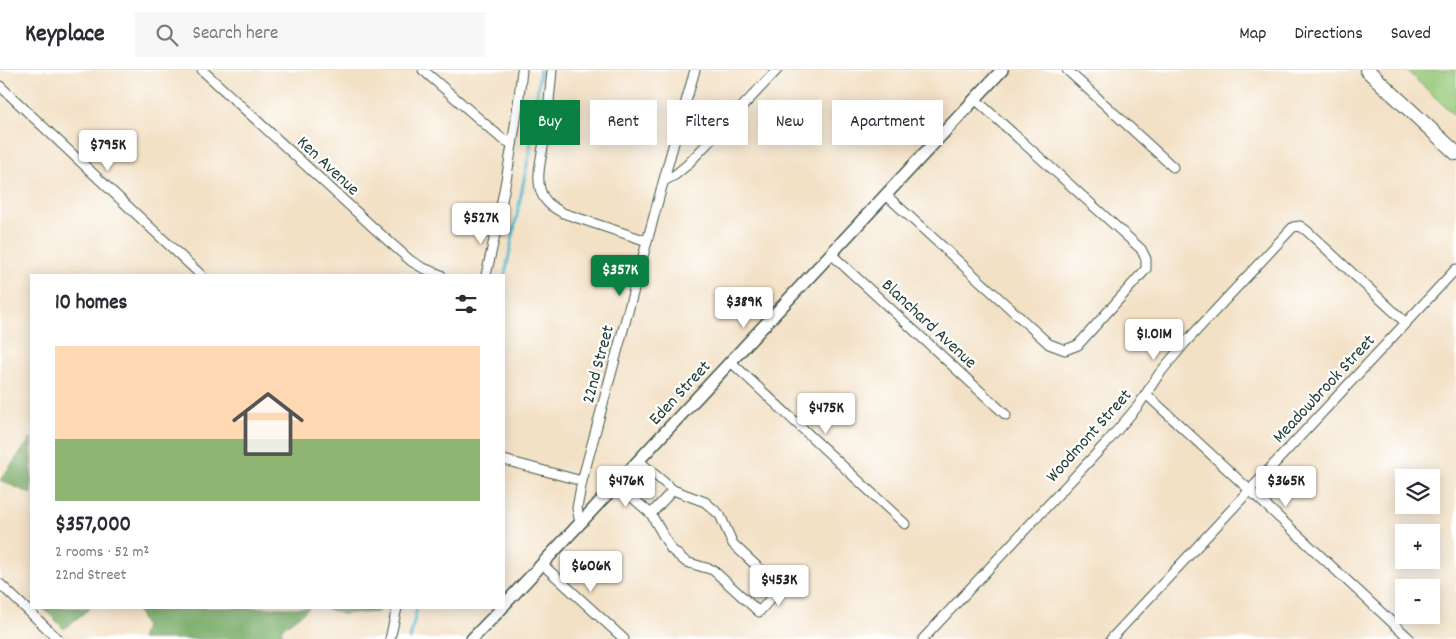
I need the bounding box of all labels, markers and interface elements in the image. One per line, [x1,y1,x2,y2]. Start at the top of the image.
search box [135,12,485,57]
text: Keyplace [25,18,105,52]
icon: search [153,21,181,49]
text: Search here [193,21,278,48]
text: Map [1239,22,1266,47]
text: Directions [1294,22,1363,47]
text: Saved [1391,22,1431,47]
chip: Buy [520,100,580,145]
chip: Rent [590,100,657,145]
chip: Filters [667,100,748,145]
chip: New [758,100,822,145]
chip: Apartment [832,100,943,145]
pin: $795K [73,129,143,172]
street label: Ken Avenue [290,131,364,203]
text: $795K [90,134,126,157]
pin: $527K [446,202,516,245]
text: $527K [463,207,499,230]
pin: $357K [585,254,655,297]
text: $357K [602,259,638,282]
street label: Blanchard Avenue [875,274,981,376]
pin: $389K [709,286,779,329]
text: 10 homes [55,289,127,319]
icon: filters [452,290,480,318]
text: $389K [726,291,762,314]
pin: $1.01M [1113,318,1195,361]
street label: 22nd Street [577,322,622,407]
text: $1.01M [1136,323,1172,346]
street label: Meadowbrook Street [1268,329,1382,450]
street label: Eden Street [644,355,718,432]
icon: home [223,379,313,469]
street label: Woodmont Street [1041,384,1139,489]
pin: $475K [791,392,861,435]
text: $475K [808,397,844,420]
pin: $476K [591,466,661,508]
pin: $365K [1251,466,1321,508]
map controls [1395,469,1440,624]
button: layers [1395,469,1440,514]
text: $476K [608,470,644,493]
text: $365K [1267,470,1305,493]
text: $357,000 [55,511,131,541]
button: + [1395,524,1440,569]
text: 2 rooms · 52 m² [55,541,149,564]
pin: $606K [556,550,626,593]
text: $606K [571,555,611,578]
text: 22nd Street [55,564,126,587]
pin: $453K [744,564,814,607]
text: $453K [761,569,797,592]
button: − [1395,579,1440,624]

